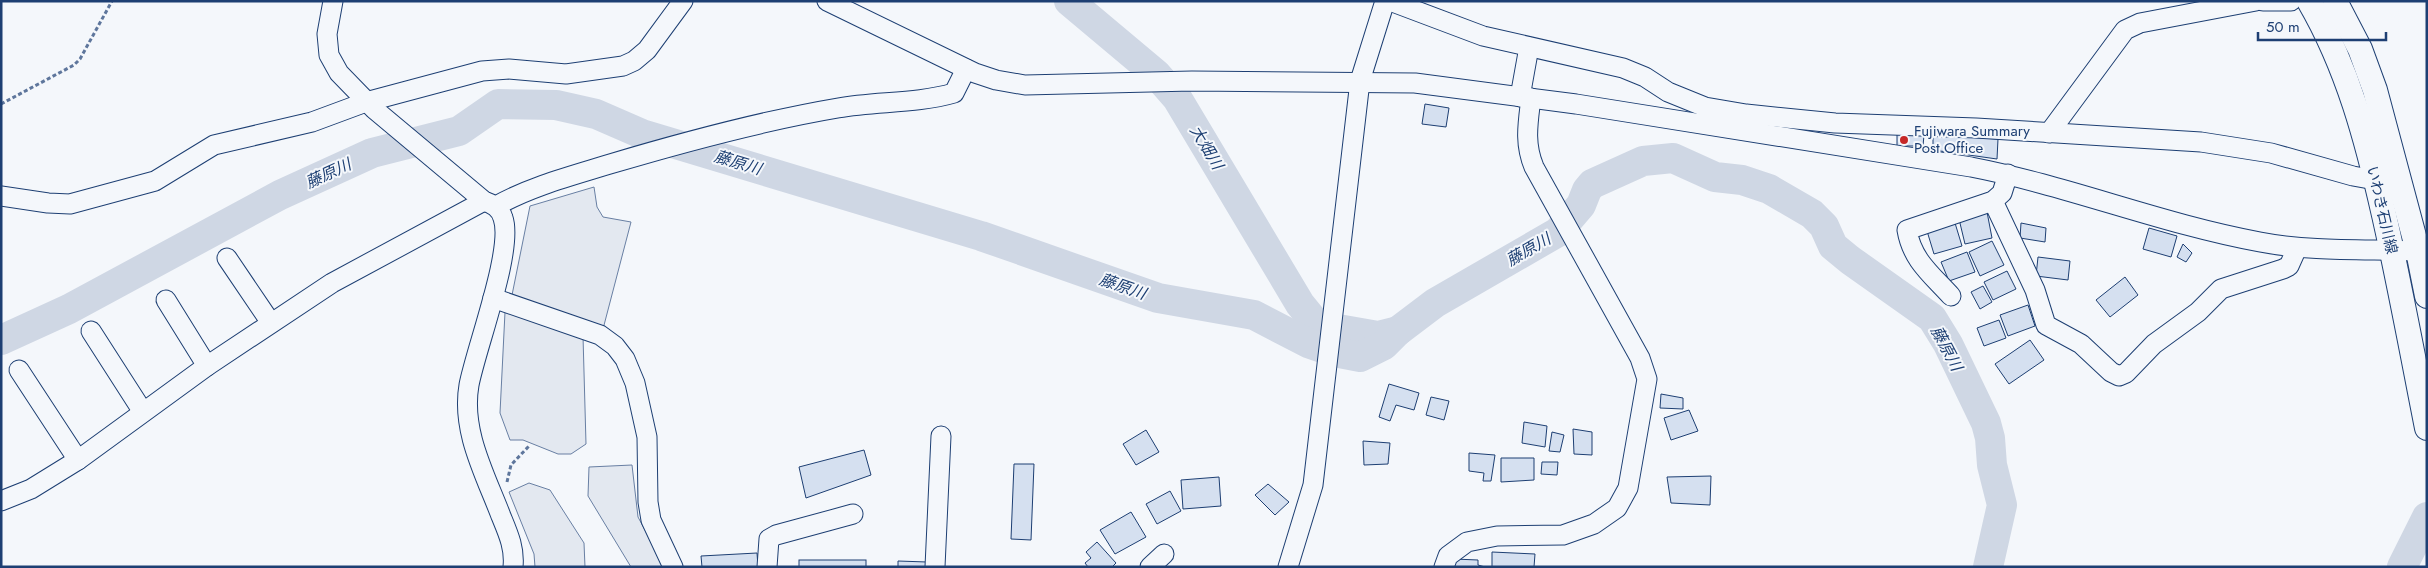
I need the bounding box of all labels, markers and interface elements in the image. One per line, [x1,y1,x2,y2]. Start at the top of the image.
scale bar [2258,10,2386,42]
text: 50 m [2266,16,2300,38]
place label: Fujiwara Summary Post Office [1914,120,2030,159]
water label: 大畑川 [1184,121,1230,175]
marker: Fujiwara Summary Post Office [1898,134,1910,146]
water label: 藤原川 [712,144,766,181]
water label: 藤原川 [302,152,357,194]
street label: いわき石川線 [2361,164,2403,256]
water label: 藤原川 [1502,226,1557,271]
water label: 藤原川 [1096,268,1151,306]
water label: 藤原川 [1925,322,1969,377]

